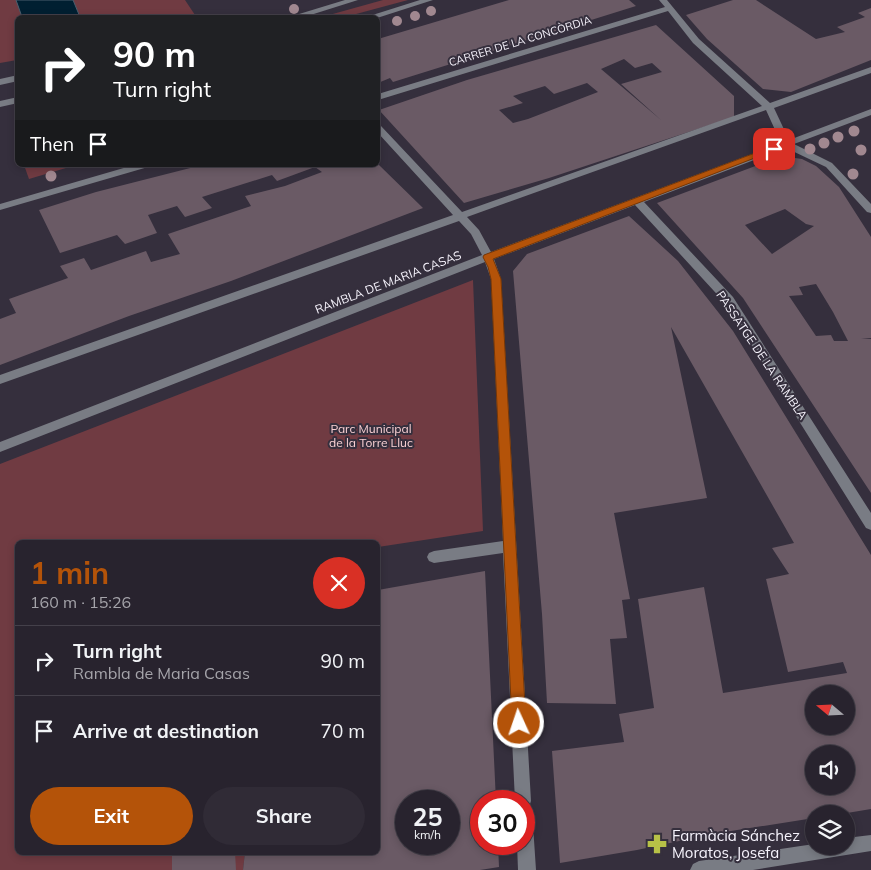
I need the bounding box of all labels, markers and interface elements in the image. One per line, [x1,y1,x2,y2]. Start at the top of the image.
street label: CARRER DE LA CONCÒRDIA [447,13,593,69]
text: 90 m [113,32,196,76]
icon: right [30,35,95,100]
text: Turn right [113,75,211,103]
pin [753,128,795,170]
icon: arrive [84,130,112,158]
text: Then [30,132,74,156]
icon: arrive [760,135,788,163]
street label: RAMBLA DE MARIA CASAS [313,247,463,317]
street label: PASSATGE DE LA RAMBLA [713,288,811,422]
park label: Parc Municipal de la Torre Lluc [329,421,413,450]
text: 1 min [30,554,109,592]
button: close [313,557,365,609]
text: 160 m · 15:26 [30,592,131,612]
text: Turn right [73,639,162,663]
icon: right [30,647,58,675]
text: 90 m [321,649,365,673]
text: Rambla de Maria Casas [73,663,250,683]
north arrow [805,685,855,735]
map controls [805,685,855,855]
position arrow [492,696,544,748]
icon: arrive [30,717,58,745]
text: Arrive at destination [73,719,259,743]
text: 70 m [321,719,365,743]
button: sound [805,745,855,795]
button: Exit [30,787,193,845]
button: Share [203,787,365,845]
speed limit sign: 30 [470,790,535,855]
text: 25 [412,801,443,832]
button: layers [805,805,855,855]
place label: Farmàcia Sánchez Moratos, Josefa [672,826,800,862]
text: km/h [414,827,441,842]
pharmacy icon: Farmàcia Sánchez Moratos, Josefa [646,833,668,855]

